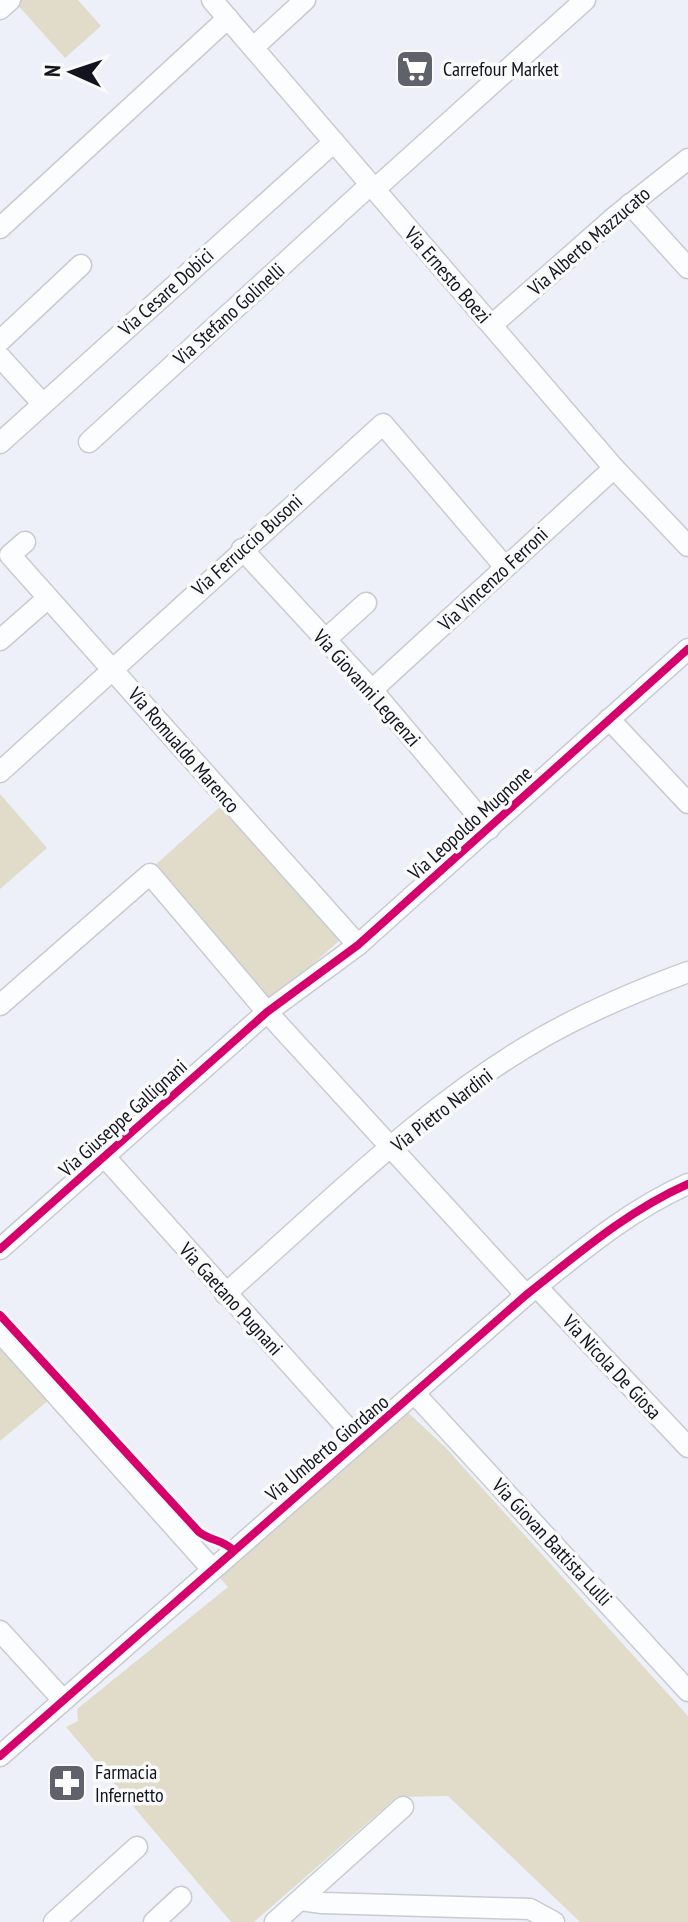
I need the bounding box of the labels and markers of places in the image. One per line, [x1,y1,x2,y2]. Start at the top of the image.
supermarket icon: Carrefour Market [394,48,436,90]
place label: Carrefour Market [443,56,559,82]
place label: Farmacia Infernetto [95,1759,164,1808]
pharmacy icon: Farmacia Infernetto [46,1762,88,1804]

